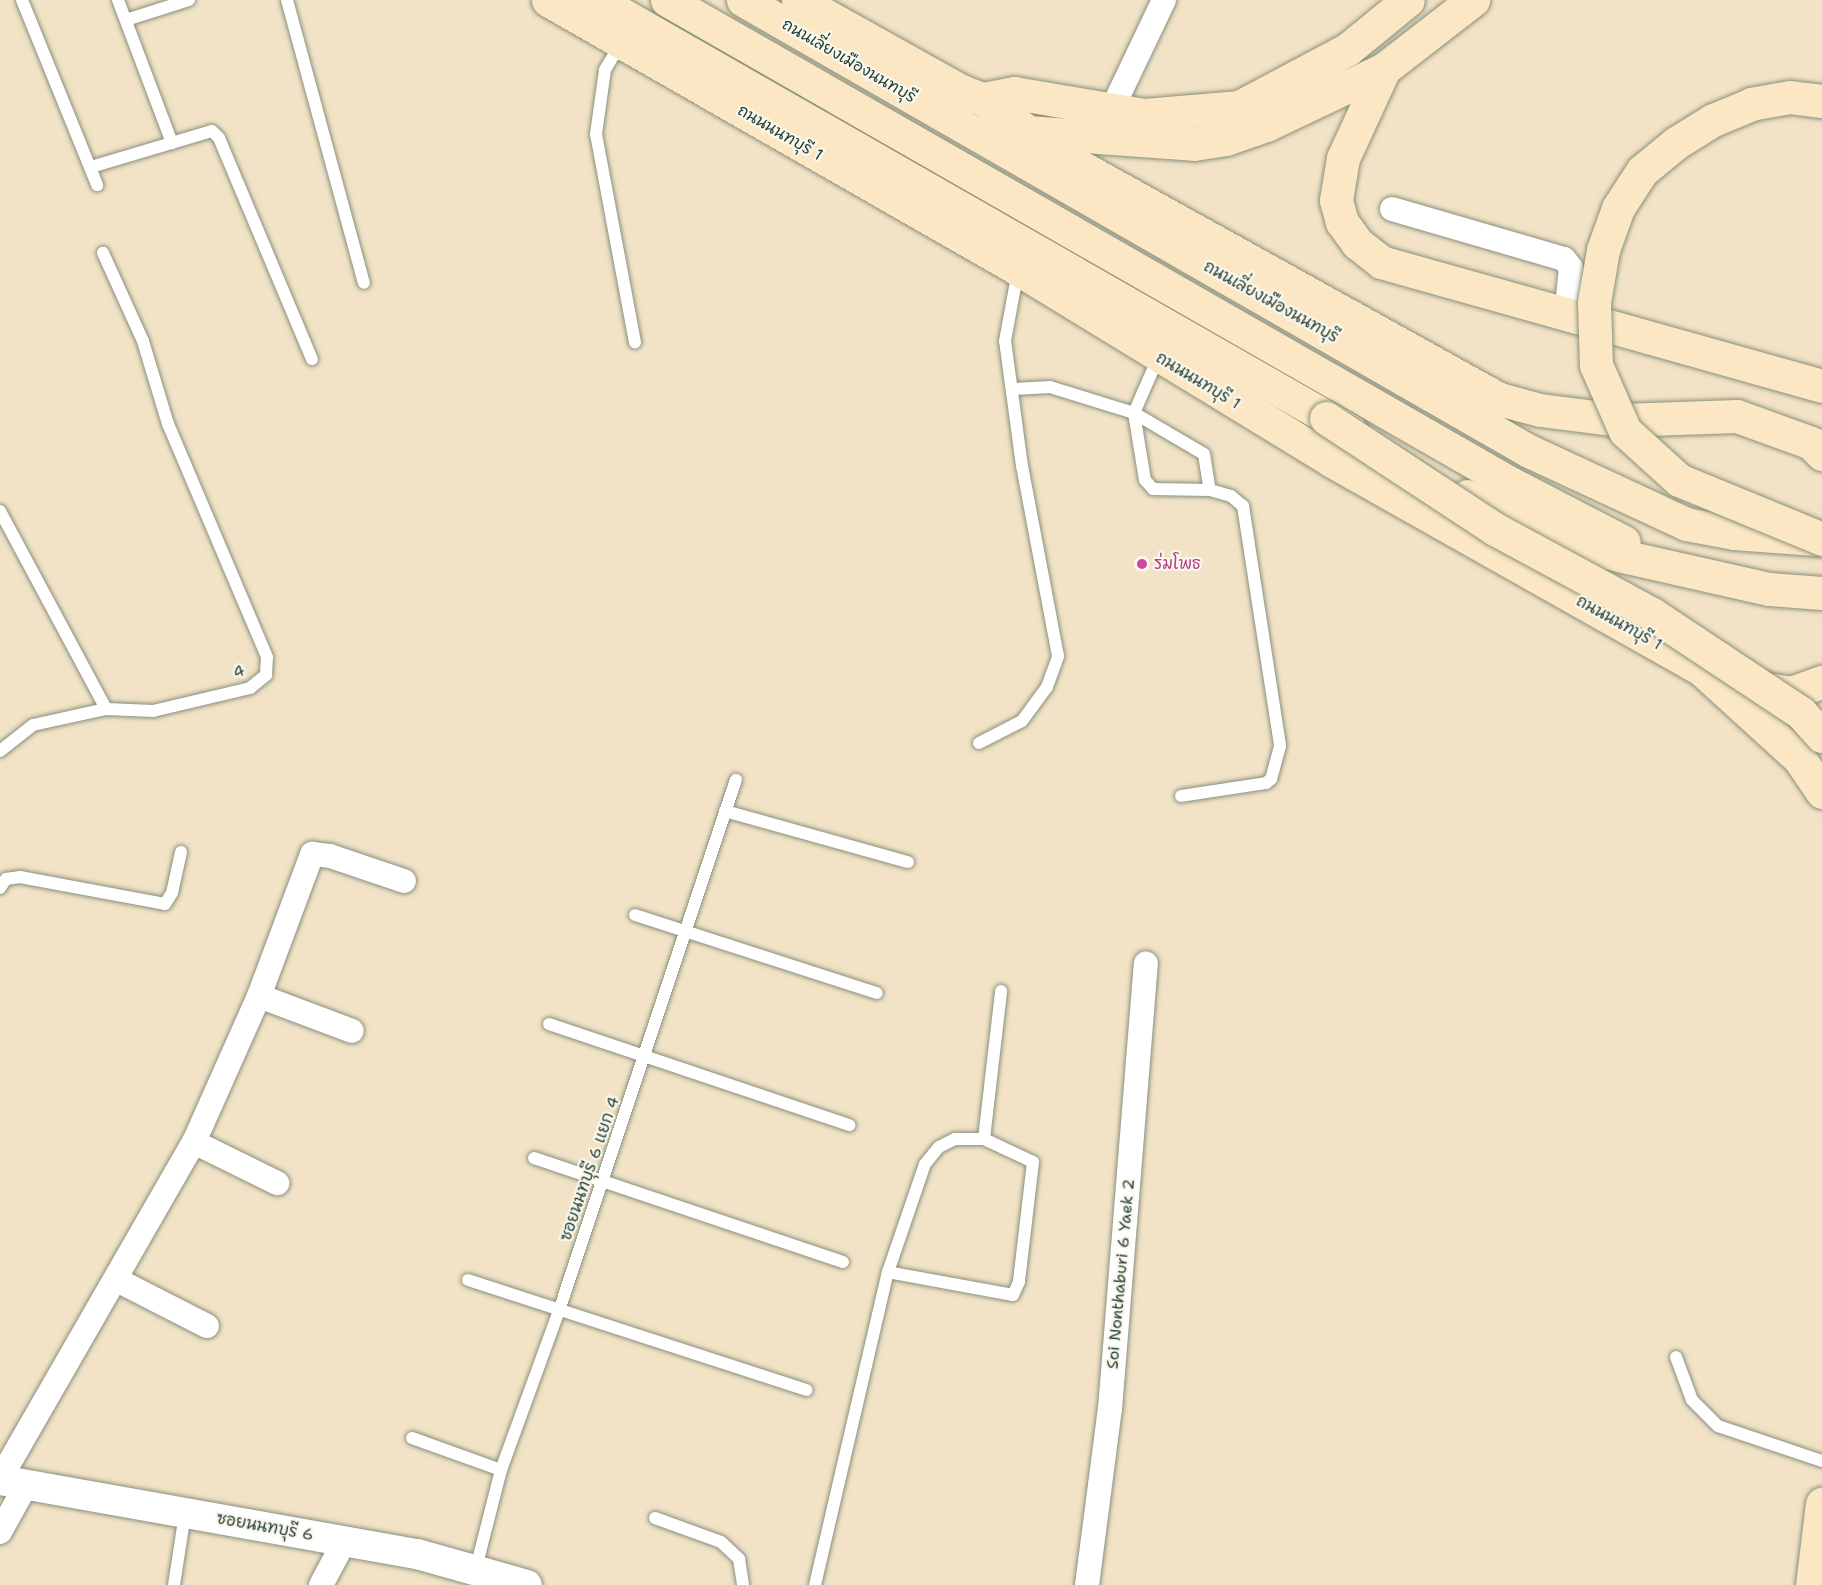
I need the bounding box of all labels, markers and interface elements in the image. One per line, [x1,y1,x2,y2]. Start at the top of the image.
street label: ถนนเลี่ยงเมืองนนทบุรี [779,15,919,107]
street label: ถนนนนทบุรี 1 [734,101,826,165]
street label: ถนนเลี่ยงเมืองนนทบุรี [1200,257,1342,347]
street label: ถนนนนทบุรี 1 [1152,348,1244,414]
place label: ร่มโพธ [1154,554,1201,574]
marker: ร่มโพธ [1135,557,1149,571]
street label: ถนนนนทบุรี 1 [1573,592,1665,654]
street label: 4 [230,661,248,683]
street label: ซอยนนทบุรี 6 แยก 4 [556,1094,624,1244]
street label: Soi Nonthaburi 6 Yaek 2 [1103,1178,1139,1370]
street label: ซอยนนทบุรี 6 [215,1509,315,1545]

